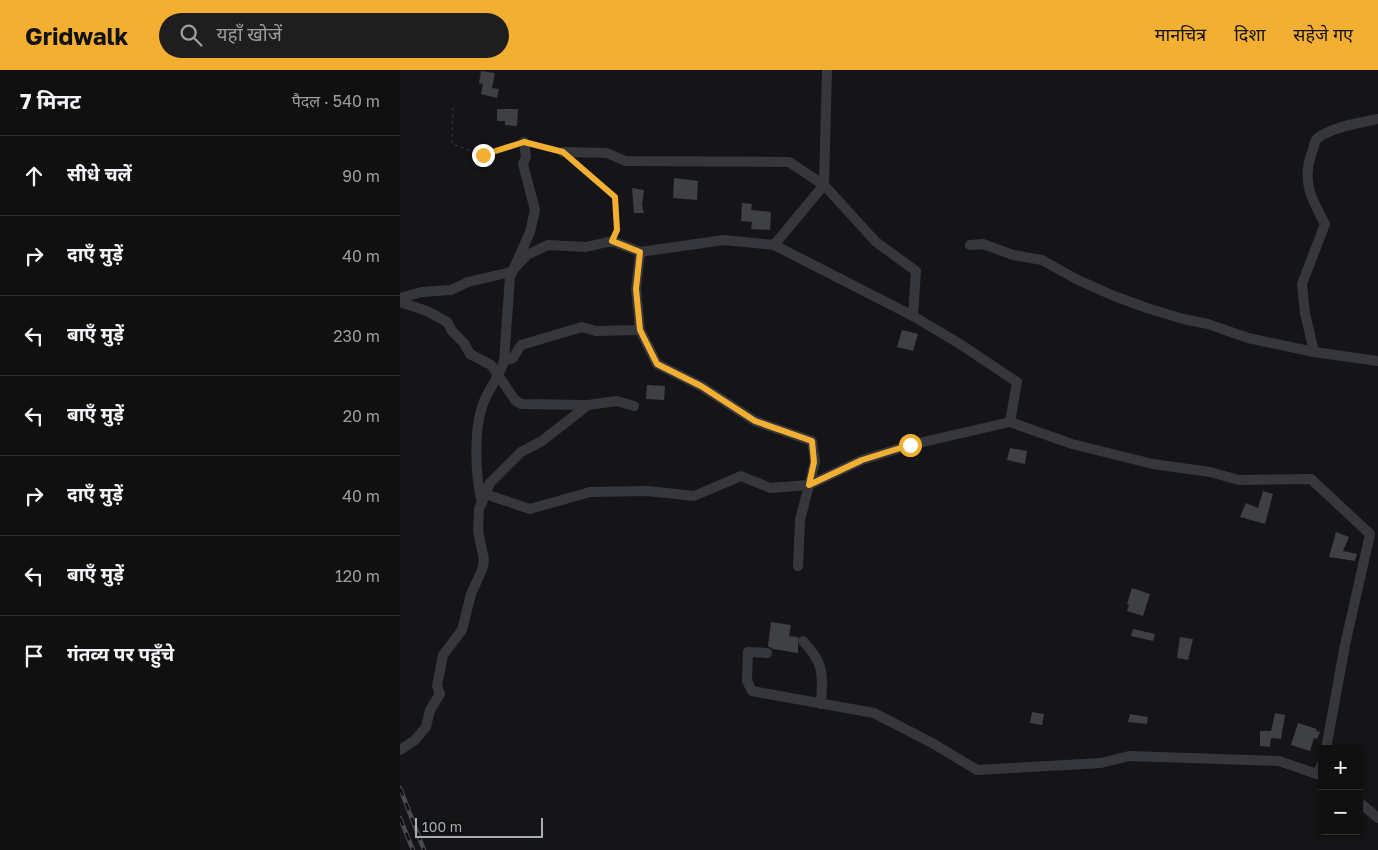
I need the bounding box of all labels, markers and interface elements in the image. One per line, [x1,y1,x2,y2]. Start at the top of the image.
search box [159,13,509,58]
text: Gridwalk [25,21,129,50]
icon: search [177,21,205,49]
text: यहाँ खोजें [217,22,282,45]
text: मानचित्र [1155,23,1206,45]
text: दिशा [1234,23,1265,45]
text: सहेजे गए [1293,23,1353,45]
text: 7 मिनट [20,88,81,114]
text: पैदल · 540 m [292,91,380,111]
route end [472,144,495,167]
icon: ahead [20,162,48,190]
text: सीधे चलें [67,162,132,185]
text: 90 m [342,166,380,186]
icon: right [20,242,48,270]
text: दाएँ मुड़ें [67,242,123,265]
text: 40 m [342,246,380,266]
icon: left [20,322,48,350]
text: बाएँ मुड़ें [67,322,124,345]
text: 230 m [333,326,380,346]
icon: left [20,402,48,430]
text: बाएँ मुड़ें [67,402,124,425]
text: 20 m [343,406,380,426]
route start [899,434,922,457]
icon: right [20,482,48,510]
text: दाएँ मुड़ें [67,482,123,505]
text: 40 m [342,486,380,506]
icon: left [20,562,48,590]
text: बाएँ मुड़ें [67,562,124,585]
text: 120 m [335,566,380,586]
icon: arrive [20,642,48,670]
text: गंतव्य पर पहुँचे [67,642,174,665]
map controls [1318,745,1363,835]
button: + [1318,745,1363,790]
button: − [1318,790,1363,835]
scale bar [415,815,542,838]
text: 100 m [422,818,462,835]

